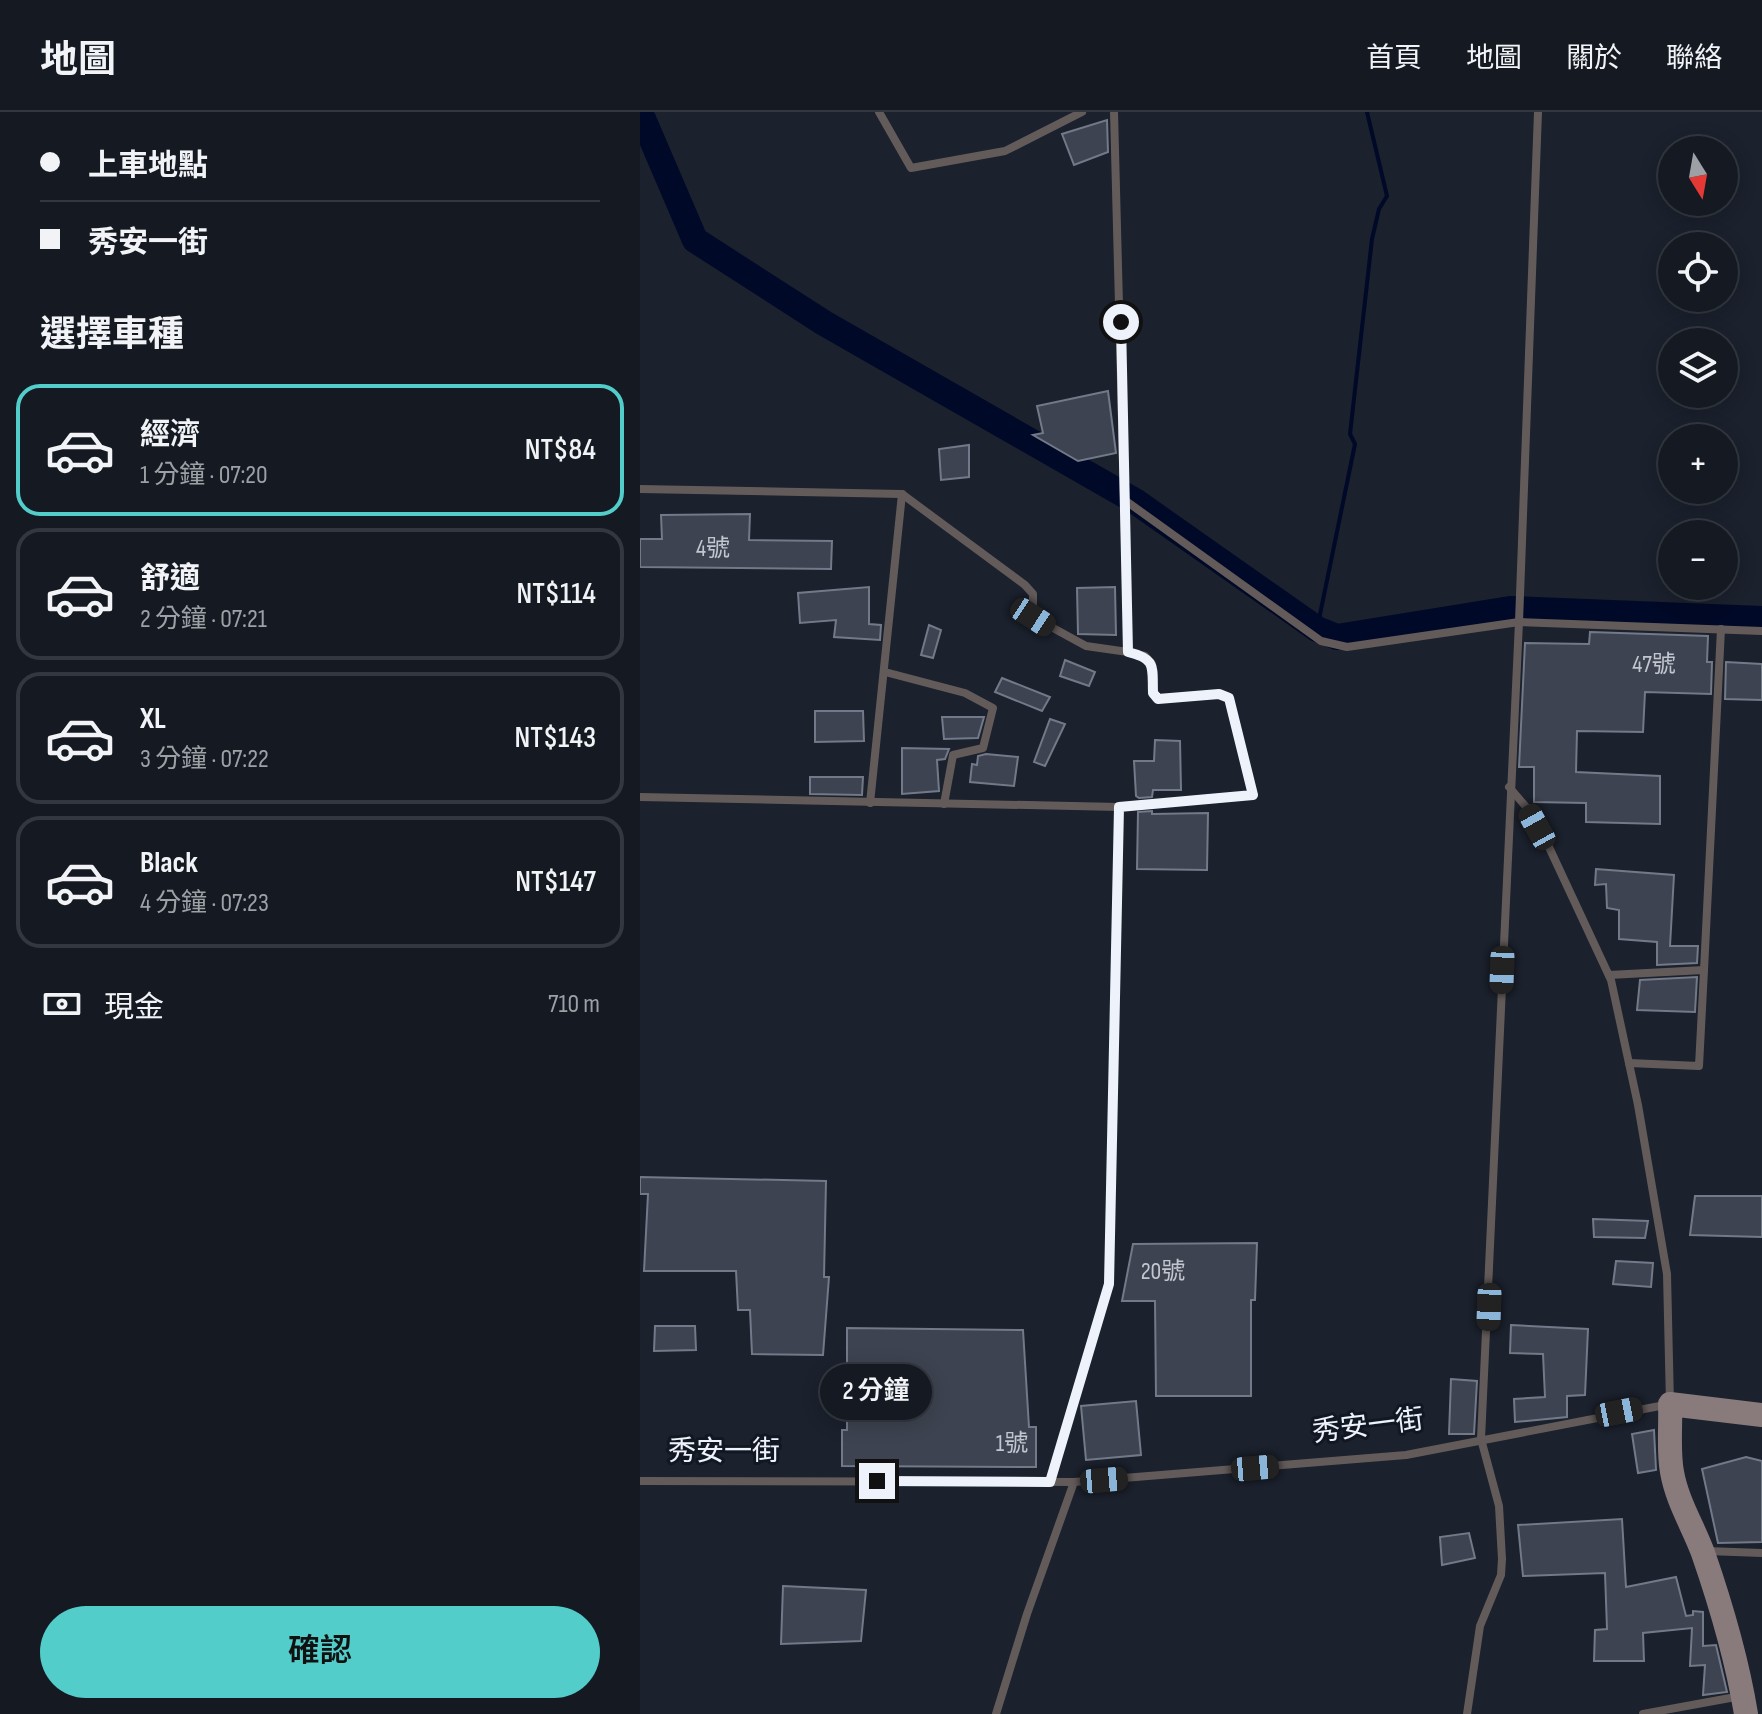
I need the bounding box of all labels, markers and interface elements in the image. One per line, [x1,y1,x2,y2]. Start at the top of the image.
text: 地圖 [40,38,116,83]
text: 首頁 [1366,42,1422,75]
text: 地圖 [1466,42,1522,75]
text: 關於 [1566,42,1622,75]
text: 聯絡 [1666,42,1722,75]
north arrow [1658,136,1738,216]
map controls [1658,136,1738,600]
text: 上車地點 [88,148,208,184]
text: 秀安一街 [88,225,208,261]
button: locate [1658,232,1738,312]
route start [1103,304,1139,340]
text: 選擇車種 [40,314,184,357]
button: layers [1658,328,1738,408]
icon: car [44,414,116,486]
text: 經濟 [140,417,200,453]
button: + [1658,424,1738,504]
text: NT$84 [525,432,596,468]
text: 1 分鐘 · 07:20 [140,460,268,491]
button: − [1658,520,1738,600]
house number: 4號 [696,534,730,563]
icon: car [44,558,116,630]
text: 舒適 [140,561,200,597]
text: NT$114 [516,576,596,612]
car [1006,594,1060,640]
text: 2 分鐘 · 07:21 [140,604,267,635]
house number: 47號 [1632,650,1676,679]
text: XL [140,701,166,737]
icon: car [44,702,116,774]
text: NT$143 [514,720,596,756]
text: 3 分鐘 · 07:22 [140,744,269,775]
car [1515,800,1559,854]
text: Black [140,845,198,881]
icon: car [44,846,116,918]
text: NT$147 [515,864,596,900]
text: 4 分鐘 · 07:23 [140,888,269,919]
car [1489,946,1515,994]
icon: cash [40,982,84,1026]
text: 710 m [548,989,600,1020]
text: 現金 [104,990,164,1026]
house number: 20號 [1141,1257,1185,1286]
car [1476,1283,1502,1331]
callout: 2 分鐘 [821,1365,933,1421]
text: 2 分鐘 [842,1376,910,1407]
car [1593,1396,1645,1428]
street label: 秀安一街 [1310,1403,1426,1449]
house number: 1號 [996,1429,1028,1458]
street label: 秀安一街 [668,1435,780,1468]
car [1230,1454,1280,1482]
route end [859,1463,895,1499]
car [1079,1466,1129,1494]
button: 確認 [40,1606,600,1698]

